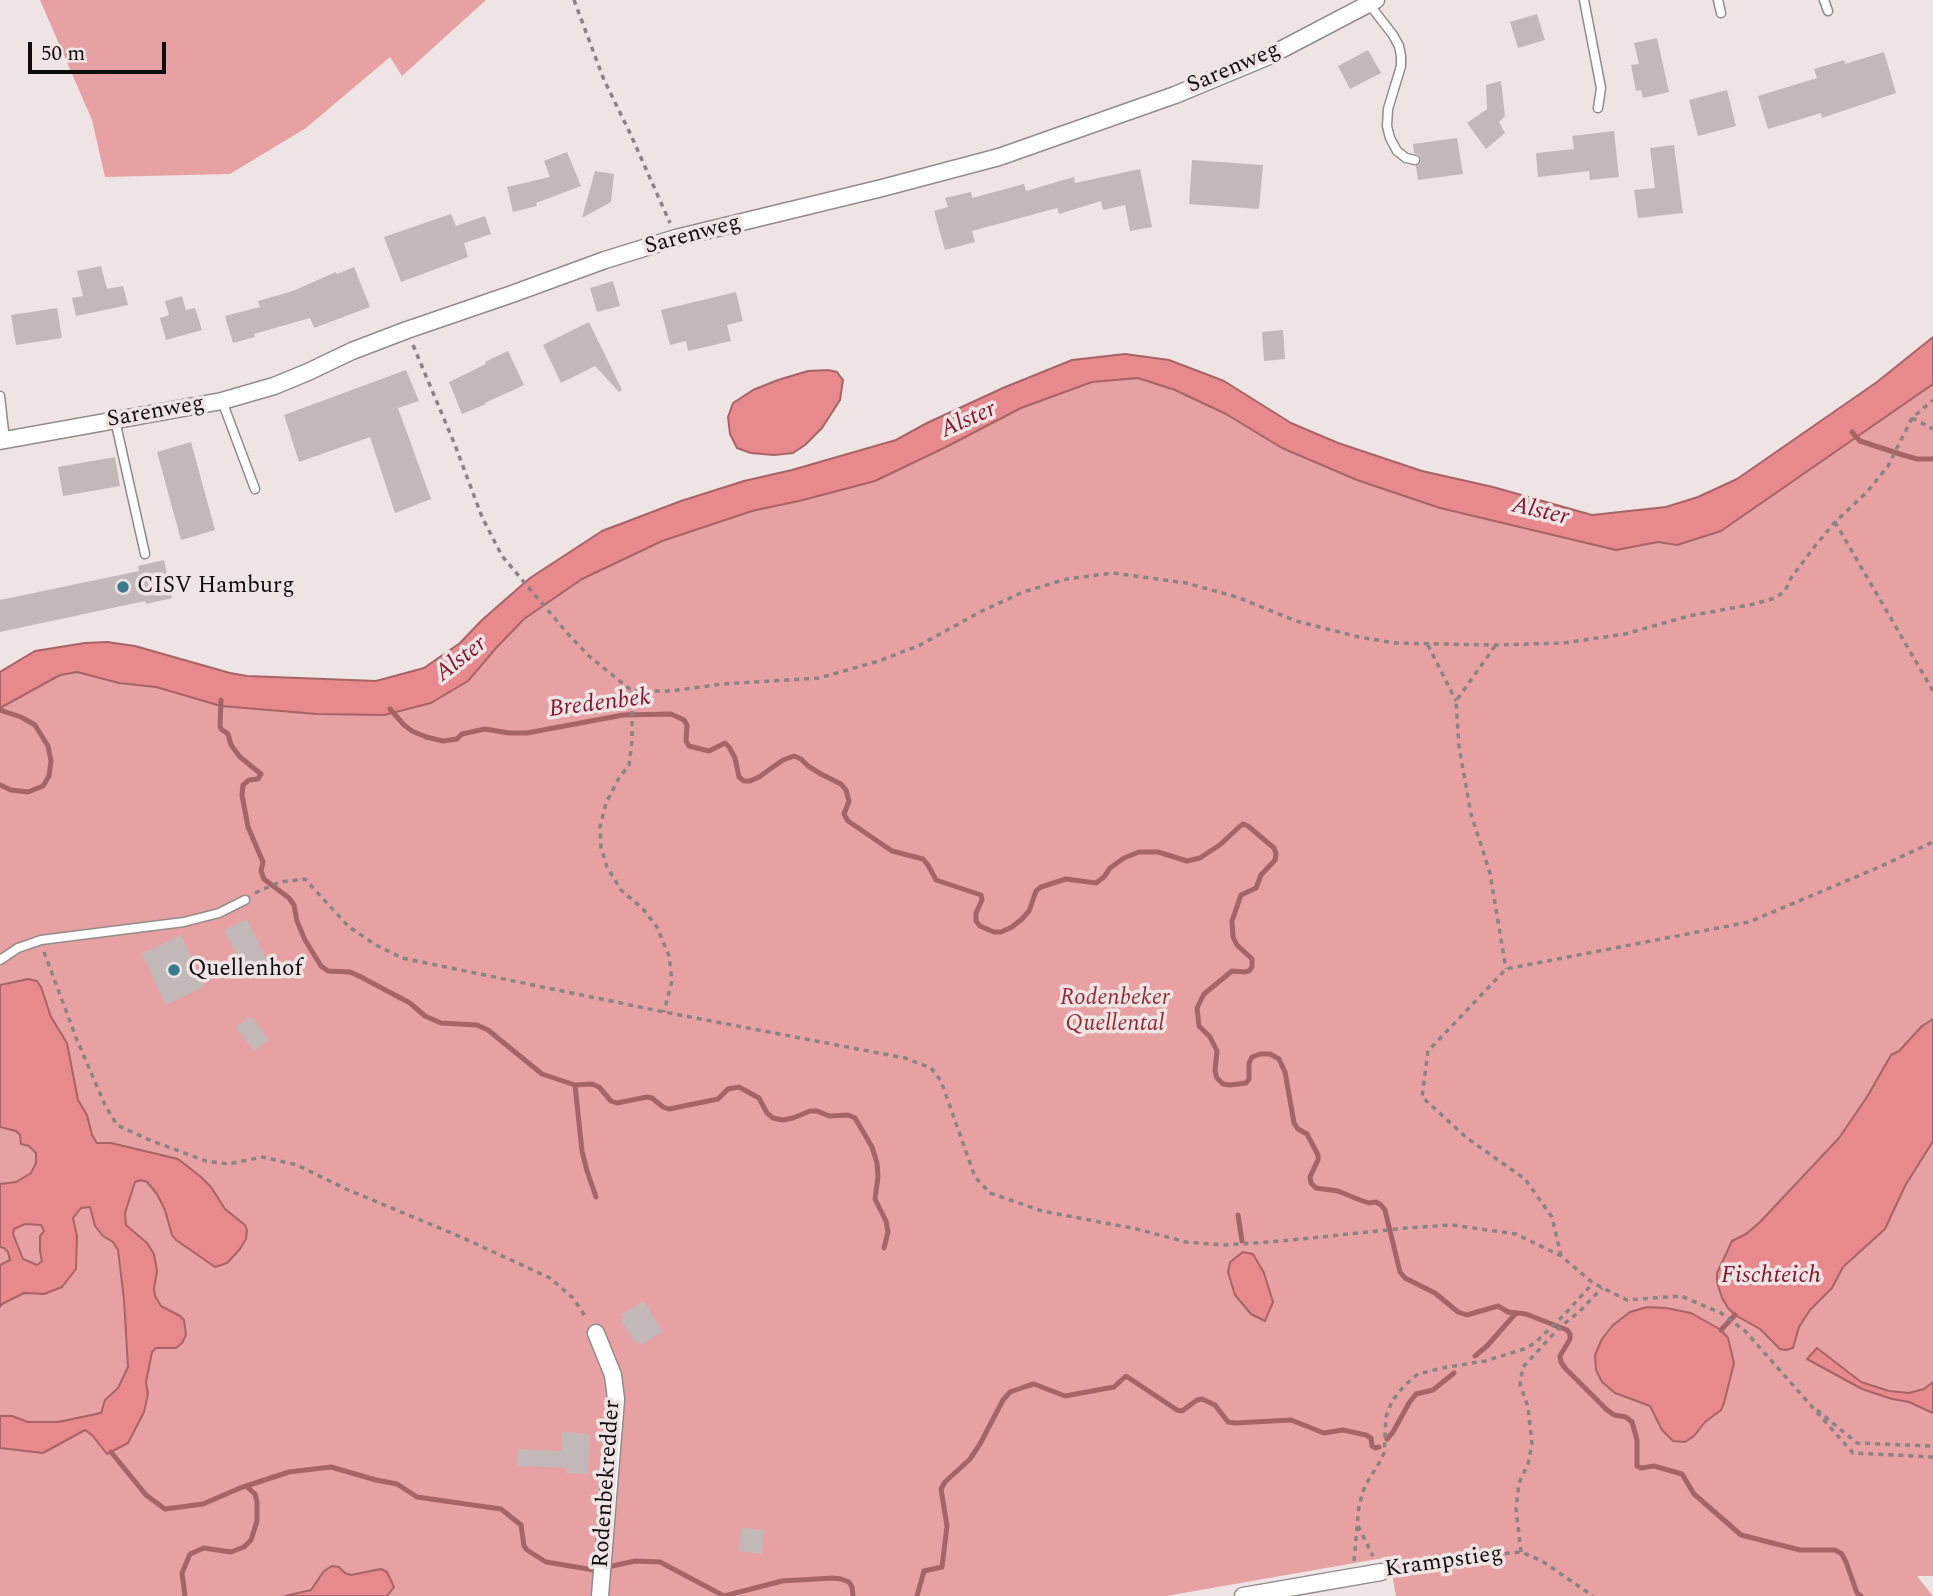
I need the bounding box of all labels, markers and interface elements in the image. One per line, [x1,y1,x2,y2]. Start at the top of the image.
scale bar [32,28,170,72]
street label: Sarenweg [1183,37,1285,101]
text: 50 m [41,38,85,70]
street label: Sarenweg [642,210,744,262]
street label: Sarenweg [105,391,207,435]
water label: Alster [937,396,1001,446]
water label: Alster [1509,492,1571,534]
place label: CISV Hamburg [137,573,295,601]
marker: CISV Hamburg [115,579,131,595]
water label: Alster [430,631,494,689]
water label: Bredenbek [547,684,653,726]
place label: Quellenhof [188,956,302,984]
marker: Quellenhof [166,962,182,978]
park label: Rodenbeker Quellental [1060,985,1170,1039]
water label: Fischteich [1721,1263,1821,1291]
street label: Rodenbekredder [588,1399,628,1569]
street label: Krampstieg [1383,1541,1505,1585]

